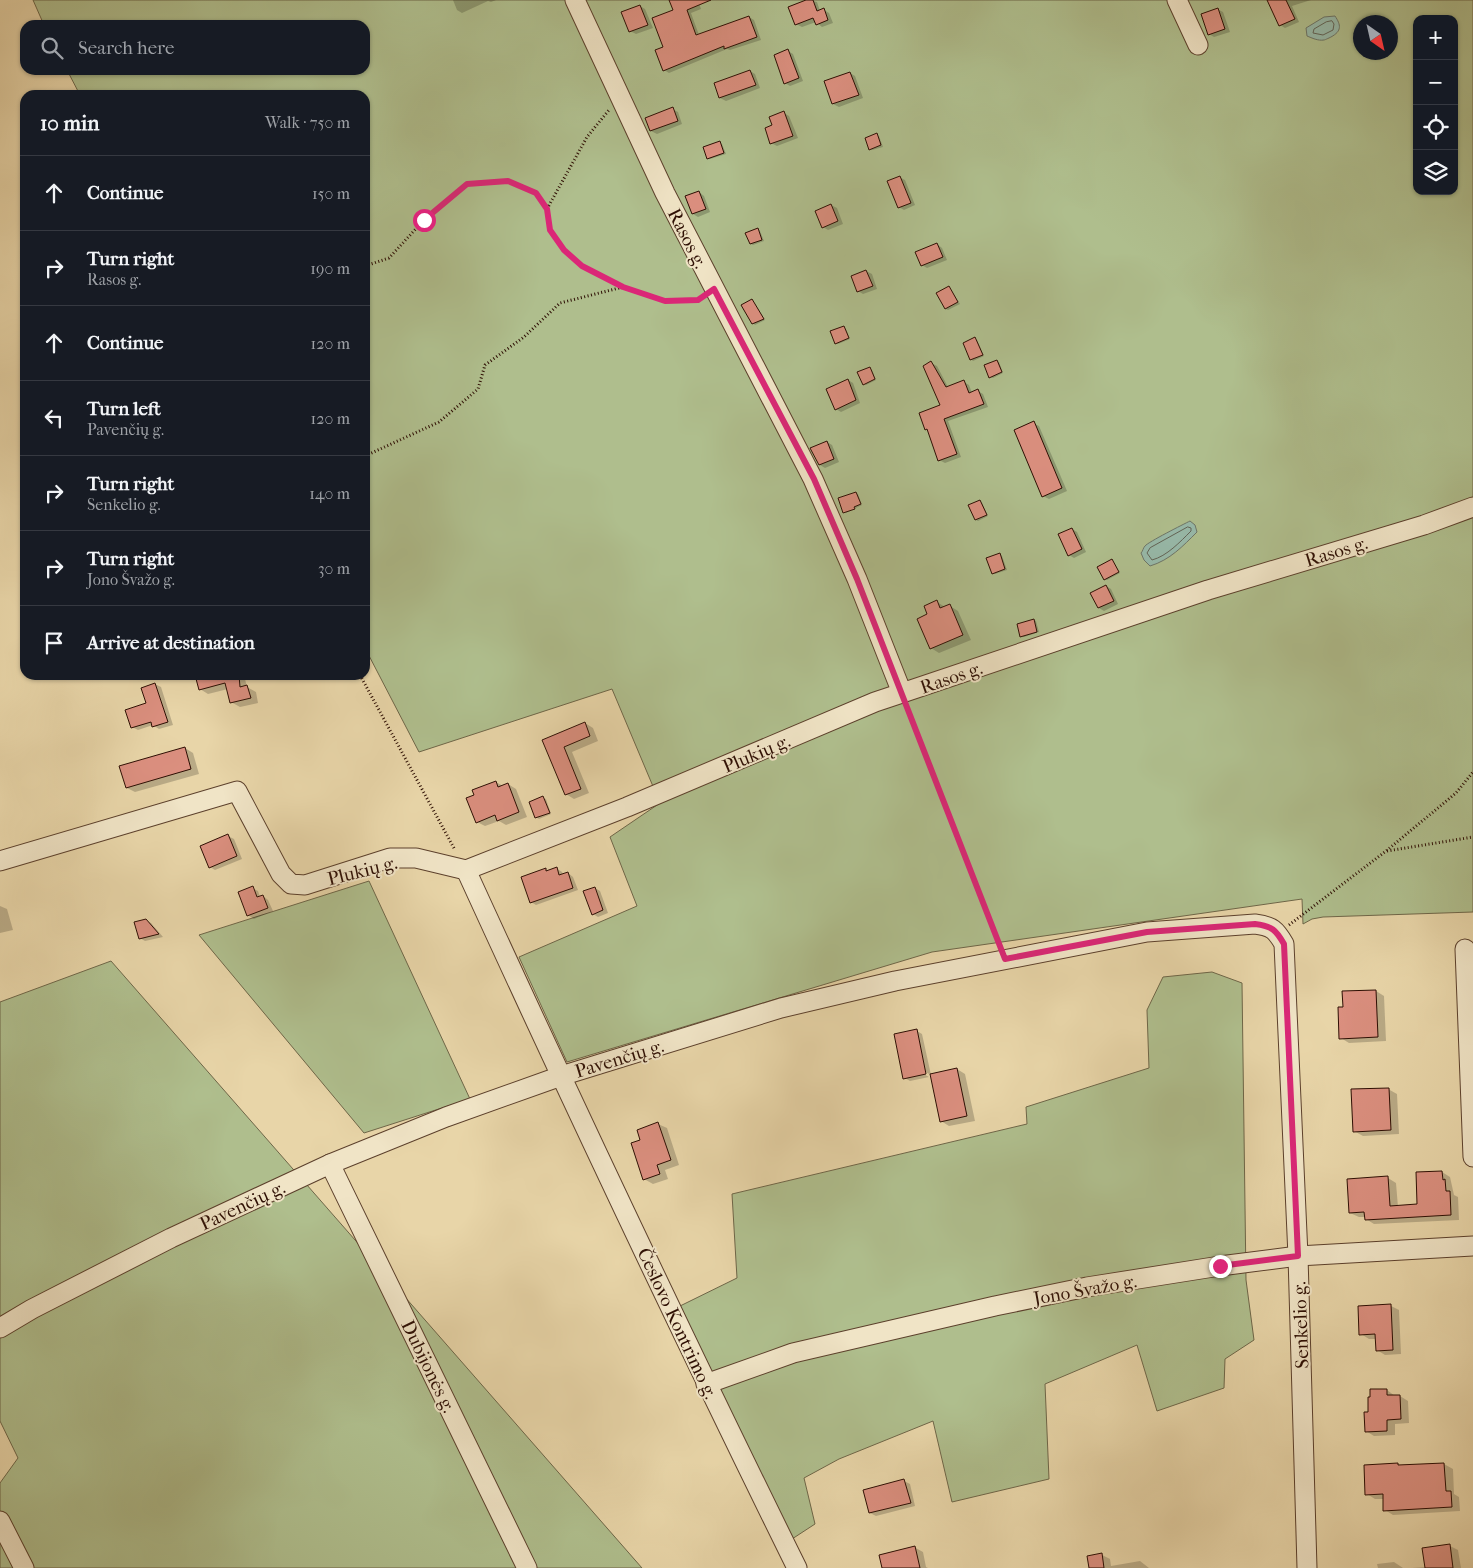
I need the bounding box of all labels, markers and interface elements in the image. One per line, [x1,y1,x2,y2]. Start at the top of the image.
north arrow [1353,15,1398,60]
map controls [1413,15,1458,195]
button: + [1413,15,1458,60]
search box [20,20,370,75]
icon: search [38,34,66,62]
text: Search here [78,37,174,59]
button: − [1413,60,1458,105]
button: locate [1413,105,1458,150]
text: 10 min [40,111,99,135]
text: Walk · 750 m [265,113,350,132]
button: layers [1413,150,1458,195]
icon: ahead [40,179,68,207]
text: Continue [87,182,163,204]
text: 150 m [312,184,350,203]
street label: Rasos g. [663,205,712,272]
route start [413,209,436,232]
text: Turn right [87,248,174,270]
icon: right [40,254,68,282]
text: 190 m [310,259,350,278]
text: Rasos g. [87,270,141,289]
icon: ahead [40,329,68,357]
text: Continue [87,332,163,354]
text: 120 m [311,334,350,353]
text: Turn left [87,398,161,420]
icon: left [40,404,68,432]
text: 120 m [311,409,350,428]
text: Pavenčių g. [87,420,164,439]
text: Turn right [87,473,174,495]
icon: right [40,479,68,507]
text: 140 m [309,484,350,503]
text: Senkelio g. [87,495,161,514]
street label: Rasos g. [1302,532,1370,572]
text: Turn right [87,548,174,570]
icon: right [40,554,68,582]
text: 30 m [318,559,350,578]
text: Jono Švažo g. [87,570,175,589]
icon: arrive [40,629,68,657]
text: Arrive at destination [87,632,255,654]
street label: Rasos g. [917,657,985,699]
street label: Plukių g. [719,730,793,778]
street label: Plukių g. [325,852,399,890]
street label: Pavenčių g. [572,1035,666,1083]
street label: Pavenčių g. [196,1177,289,1235]
street label: Česlovo Kontrimo g. [632,1244,723,1402]
route end [1209,1255,1232,1278]
street label: Jono Švažo g. [1030,1269,1139,1310]
street label: Senkelio g. [1288,1281,1314,1369]
street label: Dubijonės g. [396,1317,460,1416]

